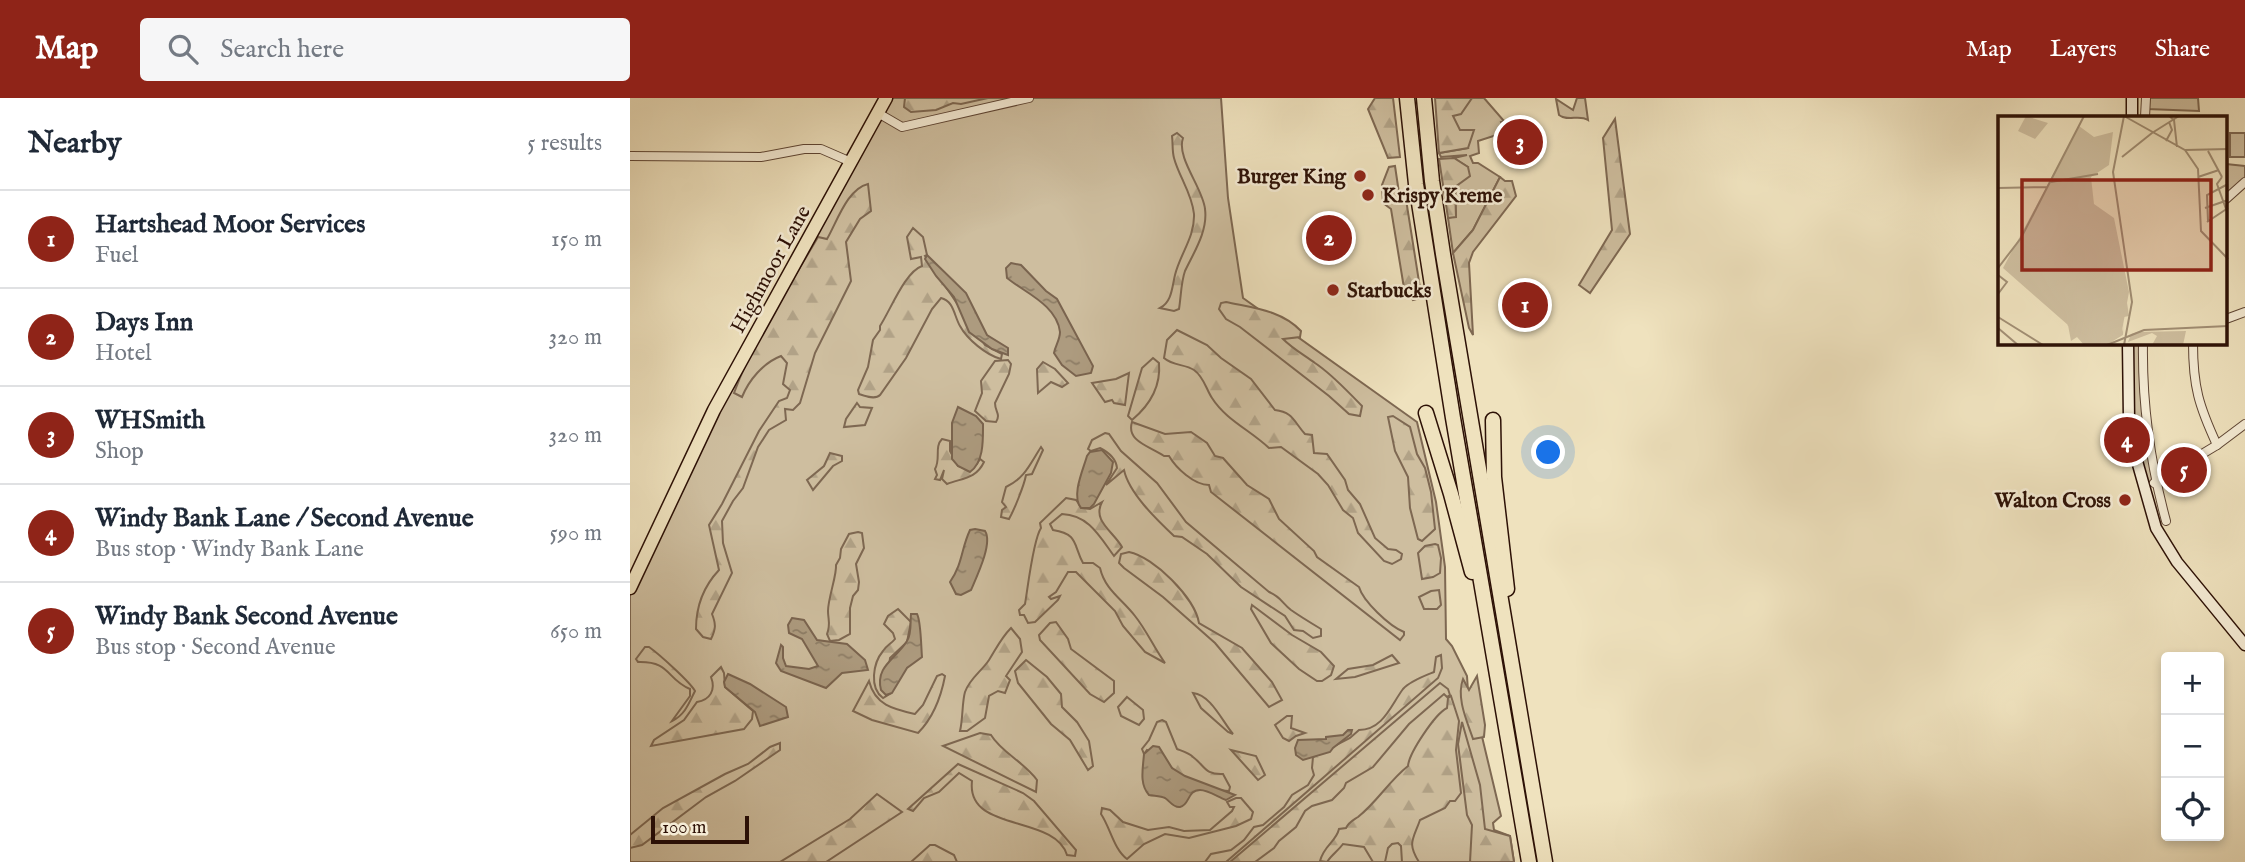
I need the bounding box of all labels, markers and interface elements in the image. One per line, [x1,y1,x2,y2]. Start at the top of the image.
search box [140,18,630,81]
text: Map [35,28,98,70]
icon: search [164,30,202,68]
text: Search here [220,33,344,66]
text: Map [1966,34,2012,65]
text: Layers [2050,34,2117,65]
text: Share [2155,34,2210,65]
pin: 3 [1497,116,1543,168]
inset map [1998,116,2228,345]
text: Nearby [28,125,121,163]
text: 5 results [527,129,602,158]
place label: Burger King [1237,164,1347,191]
marker: Burger King [1352,168,1368,184]
place label: Krispy Kreme [1382,183,1503,210]
marker: Krispy Kreme [1360,187,1376,203]
street label: Highmoor Lane [725,201,818,338]
text: Hartshead Moor Services [95,208,365,241]
pin: 2 [1306,212,1352,264]
text: 1 [47,225,55,254]
text: 150 m [551,225,602,254]
text: Fuel [95,241,138,270]
place label: Starbucks [1347,278,1431,305]
pin: 1 [1502,279,1548,331]
marker: Starbucks [1325,282,1341,298]
text: Days Inn [95,306,193,339]
text: 2 [46,323,56,352]
text: 320 m [549,323,602,352]
text: Hotel [95,339,152,368]
text: WHSmith [95,404,205,437]
pin: 4 [2104,414,2150,466]
text: 3 [47,421,55,450]
text: 320 m [549,421,602,450]
your location [1531,435,1565,469]
text: Shop [95,437,144,466]
pin: 5 [2161,444,2207,496]
place label: Walton Cross [1994,488,2111,515]
marker: Walton Cross [2117,492,2133,508]
text: Windy Bank Lane / Second Avenue [95,502,474,535]
text: 4 [45,519,57,548]
text: 590 m [550,519,602,548]
text: Bus stop · Windy Bank Lane [95,535,364,564]
text: Windy Bank Second Avenue [95,600,398,633]
text: 5 [47,617,55,646]
text: 650 m [550,617,602,646]
text: Bus stop · Second Avenue [95,633,336,662]
map controls [2161,652,2224,841]
button: + [2161,652,2224,715]
button: − [2161,715,2224,778]
button: locate [2161,778,2224,841]
scale bar [651,813,749,845]
text: 100 m [662,816,706,840]

